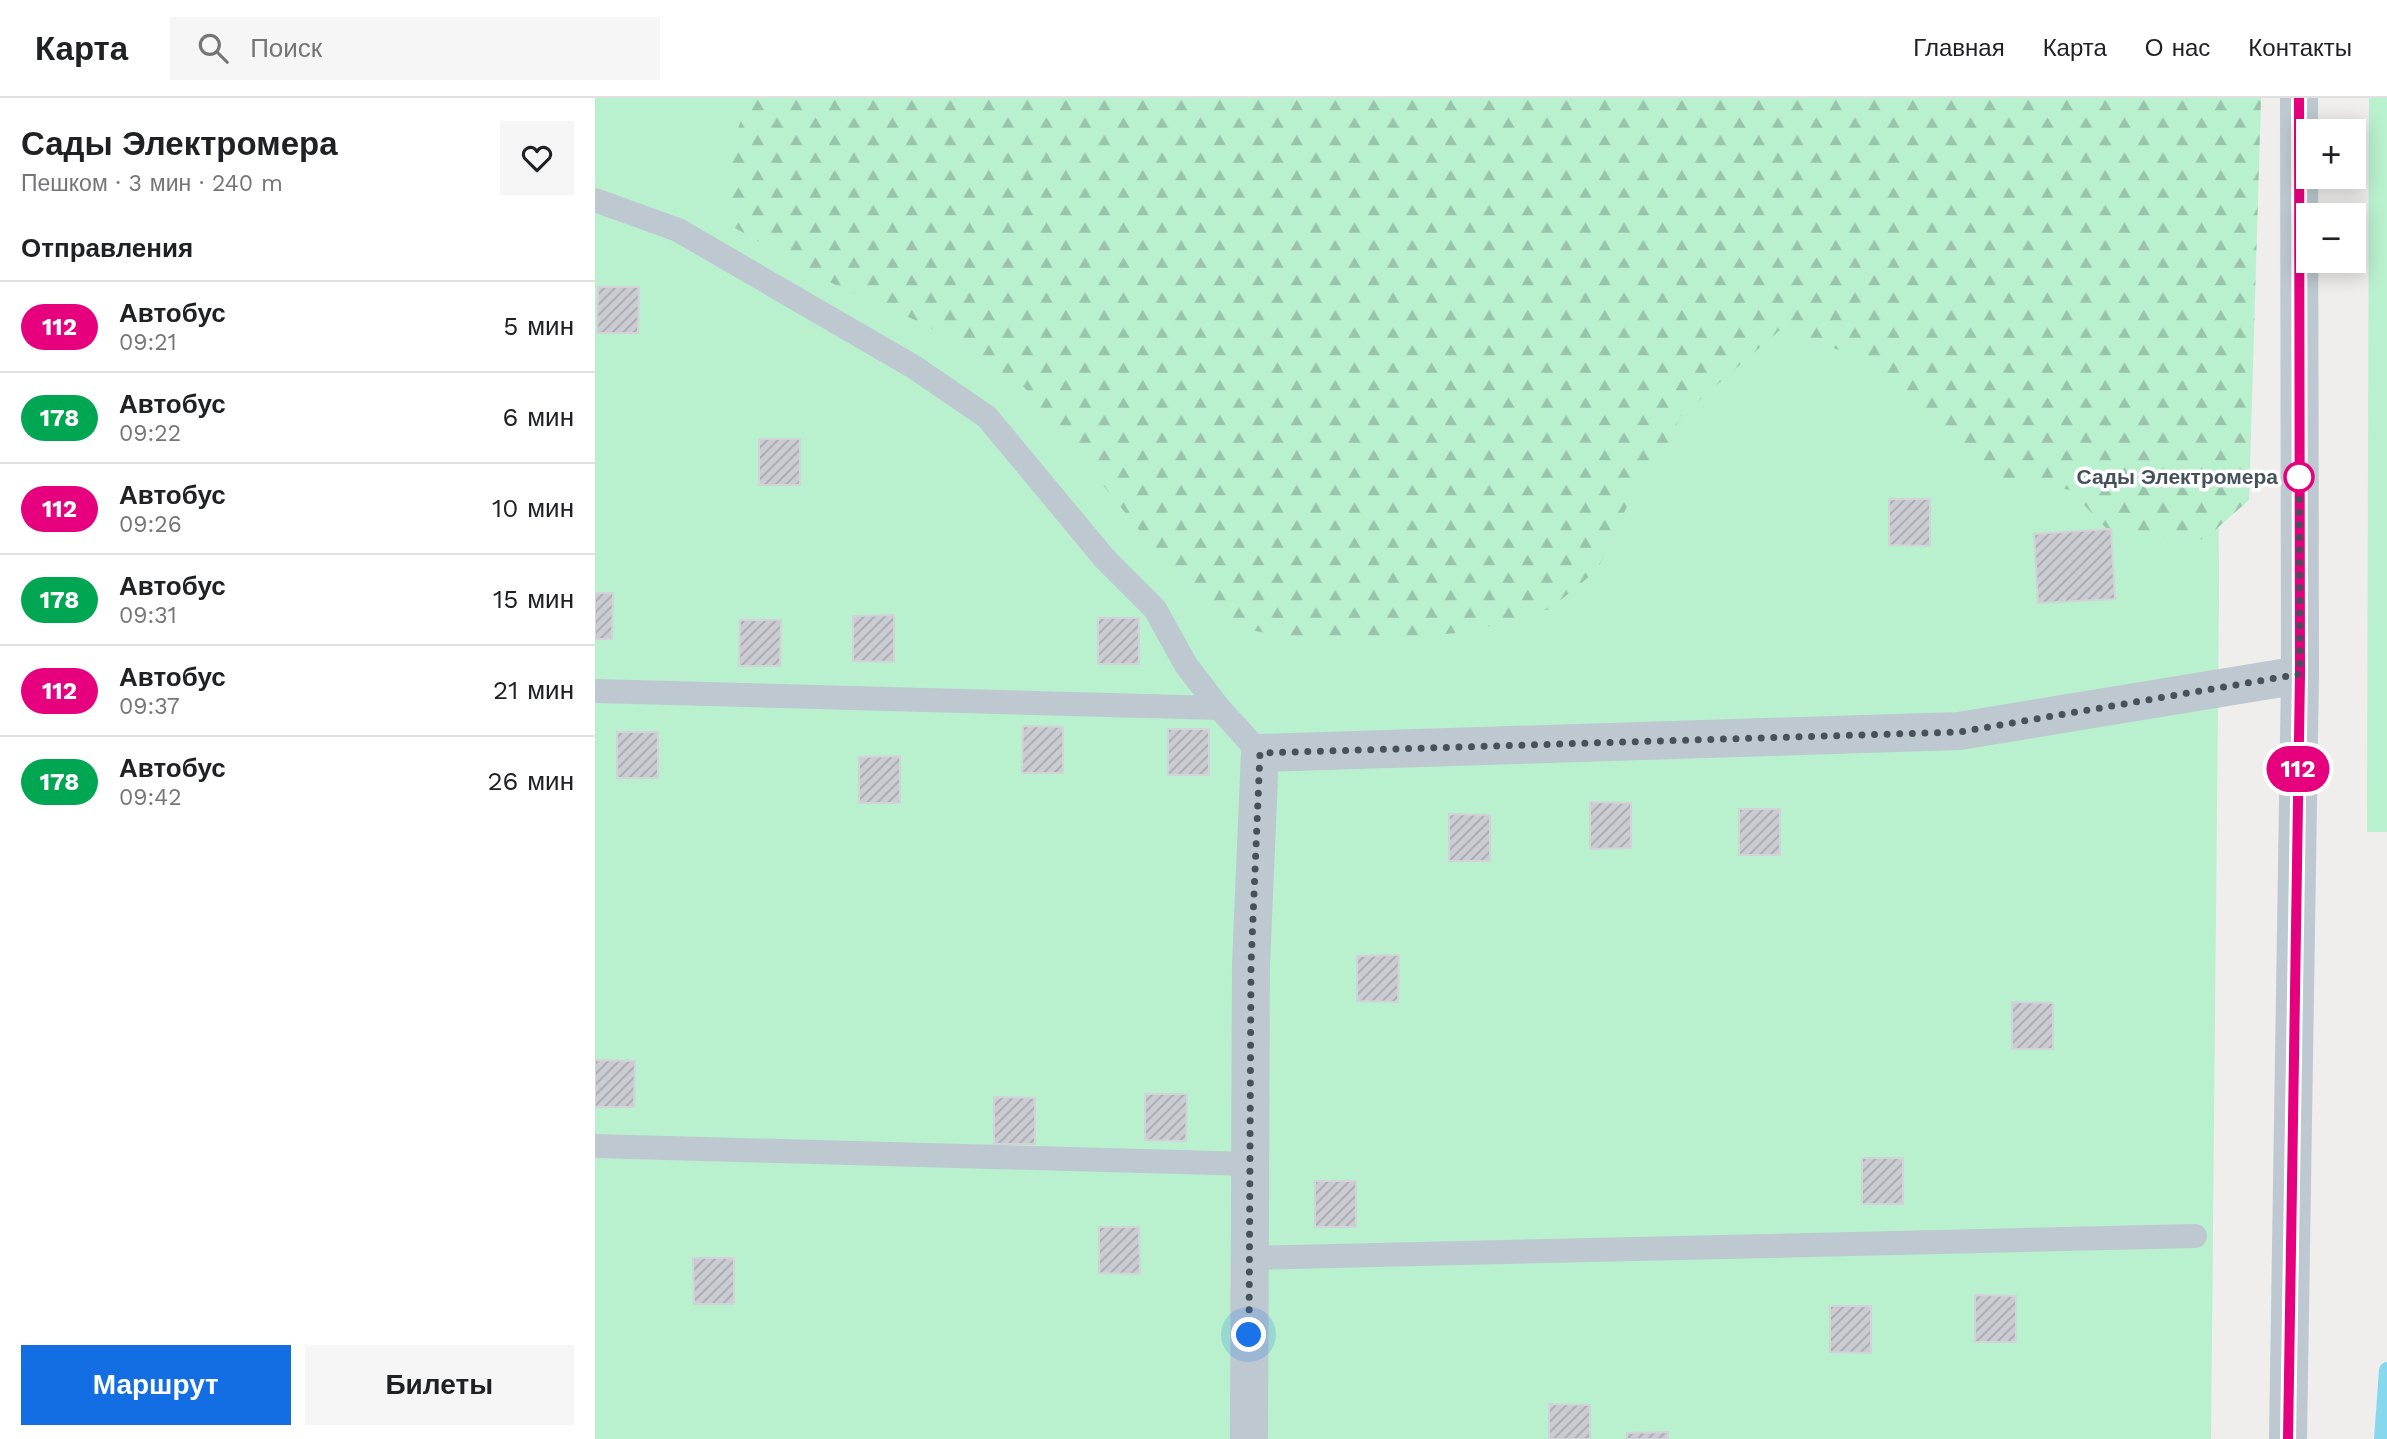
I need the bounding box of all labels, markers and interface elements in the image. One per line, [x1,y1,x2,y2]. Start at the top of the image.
search box [170,17,660,80]
text: Карта [35,29,128,68]
icon: search [194,29,232,67]
text: Поиск [250,33,322,63]
text: Главная [1913,34,2005,62]
text: Карта [2043,34,2107,62]
text: О нас [2145,34,2210,62]
text: Контакты [2248,34,2352,62]
map controls [2296,119,2366,273]
button: + [2296,119,2366,189]
button: heart [500,121,574,195]
text: Сады Электромера [21,124,338,163]
text: Пешком · 3 мин · 240 m [21,170,283,197]
button: − [2296,203,2366,273]
text: Отправления [21,233,193,263]
text: Автобус [119,298,226,328]
text: 5 мин [503,311,574,341]
text: 112 [42,313,77,341]
text: 09:21 [119,329,177,356]
text: Автобус [119,389,226,419]
text: 6 мин [503,402,574,432]
text: 178 [40,404,79,432]
text: 09:22 [119,420,181,447]
marker: Сады Электромера [2284,462,2314,492]
place label: Сады Электромера [2077,464,2278,489]
text: Автобус [119,480,226,510]
text: 10 мин [492,493,574,523]
text: 112 [42,495,77,523]
text: 09:26 [119,511,182,538]
text: Автобус [119,571,226,601]
text: 15 мин [493,584,574,614]
text: 178 [40,586,79,614]
text: 09:31 [119,602,177,629]
text: Автобус [119,662,226,692]
text: 21 мин [493,675,574,705]
text: 112 [42,677,77,705]
text: 09:37 [119,693,180,720]
line badge: 112 [2258,746,2338,792]
text: Автобус [119,753,226,783]
text: 112 [2281,755,2316,783]
text: 26 мин [487,766,574,796]
text: 178 [40,768,79,796]
text: 09:42 [119,784,182,811]
your location [1231,1317,1266,1352]
button: Маршрут [21,1345,291,1425]
button: Билеты [305,1345,574,1425]

